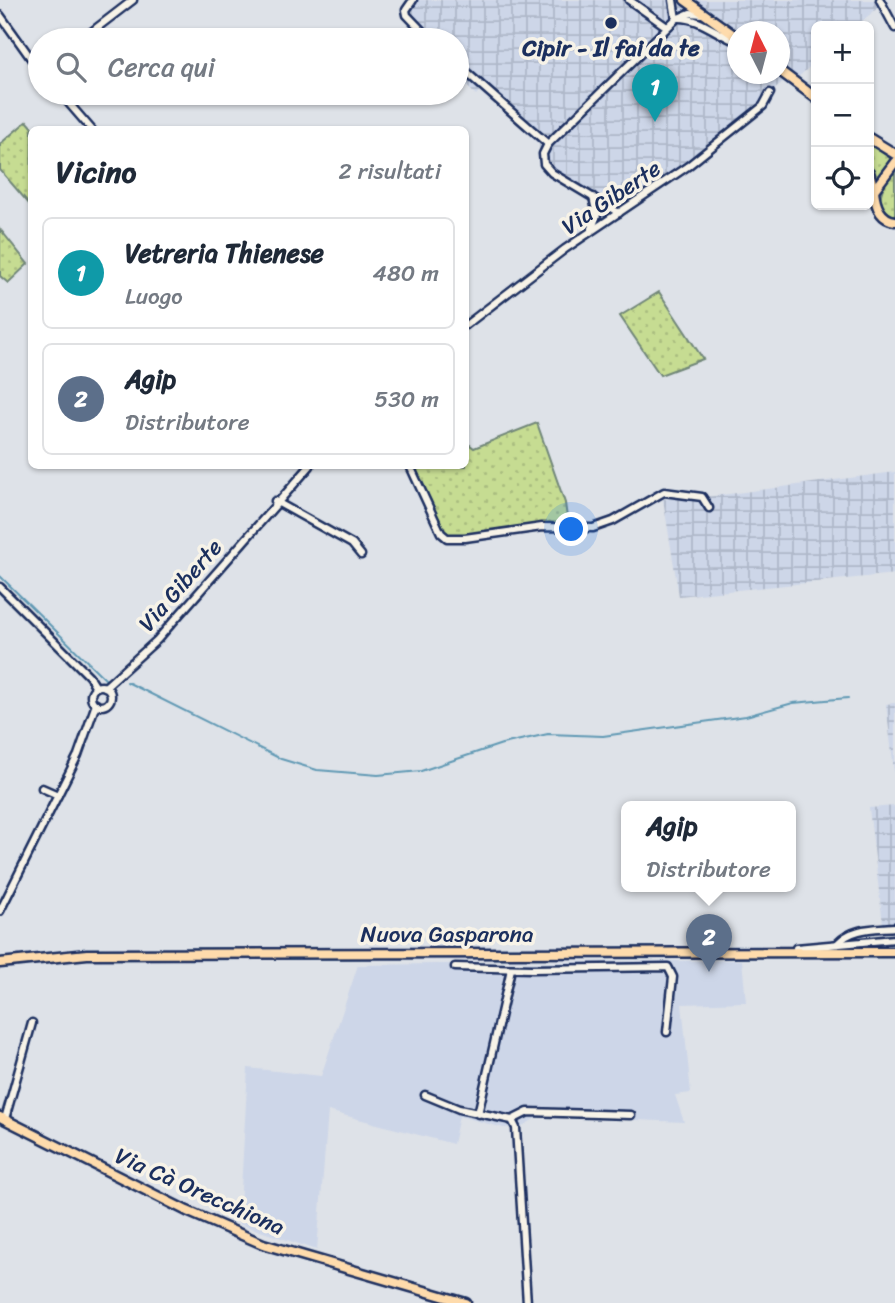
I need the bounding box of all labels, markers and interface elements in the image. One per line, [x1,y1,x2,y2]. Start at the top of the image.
marker: Cipir - Il fai da te [603,15,619,31]
north arrow [727,21,790,84]
map controls [811,21,874,210]
button: + [811,21,874,84]
search box [28,28,469,105]
place label: Cipir - Il fai da te [521,28,700,69]
text: Cerca qui [108,44,215,90]
icon: search [52,48,90,86]
pin: 1 [632,64,678,122]
button: − [811,84,874,147]
text: Vicino [56,145,136,199]
button: locate [811,147,874,210]
street label: Via Giberte [553,149,670,246]
text: 2 risultati [339,151,441,192]
text: Vetreria Thienese [125,230,324,276]
text: 1 [76,253,86,294]
text: 480 m [373,253,439,294]
text: Luogo [125,276,183,317]
text: Agip [125,356,176,402]
text: 2 [74,379,88,420]
text: 530 m [374,379,439,420]
text: Distributore [125,402,249,443]
your location [554,512,588,546]
street label: Via Giberte [128,529,233,641]
popup [621,801,796,892]
text: Agip [646,803,697,849]
text: Distributore [646,849,771,890]
street label: Nuova Gasparona [360,914,534,955]
pin: 2 [686,914,732,972]
street label: Via Cà Orecchiona [108,1136,291,1247]

